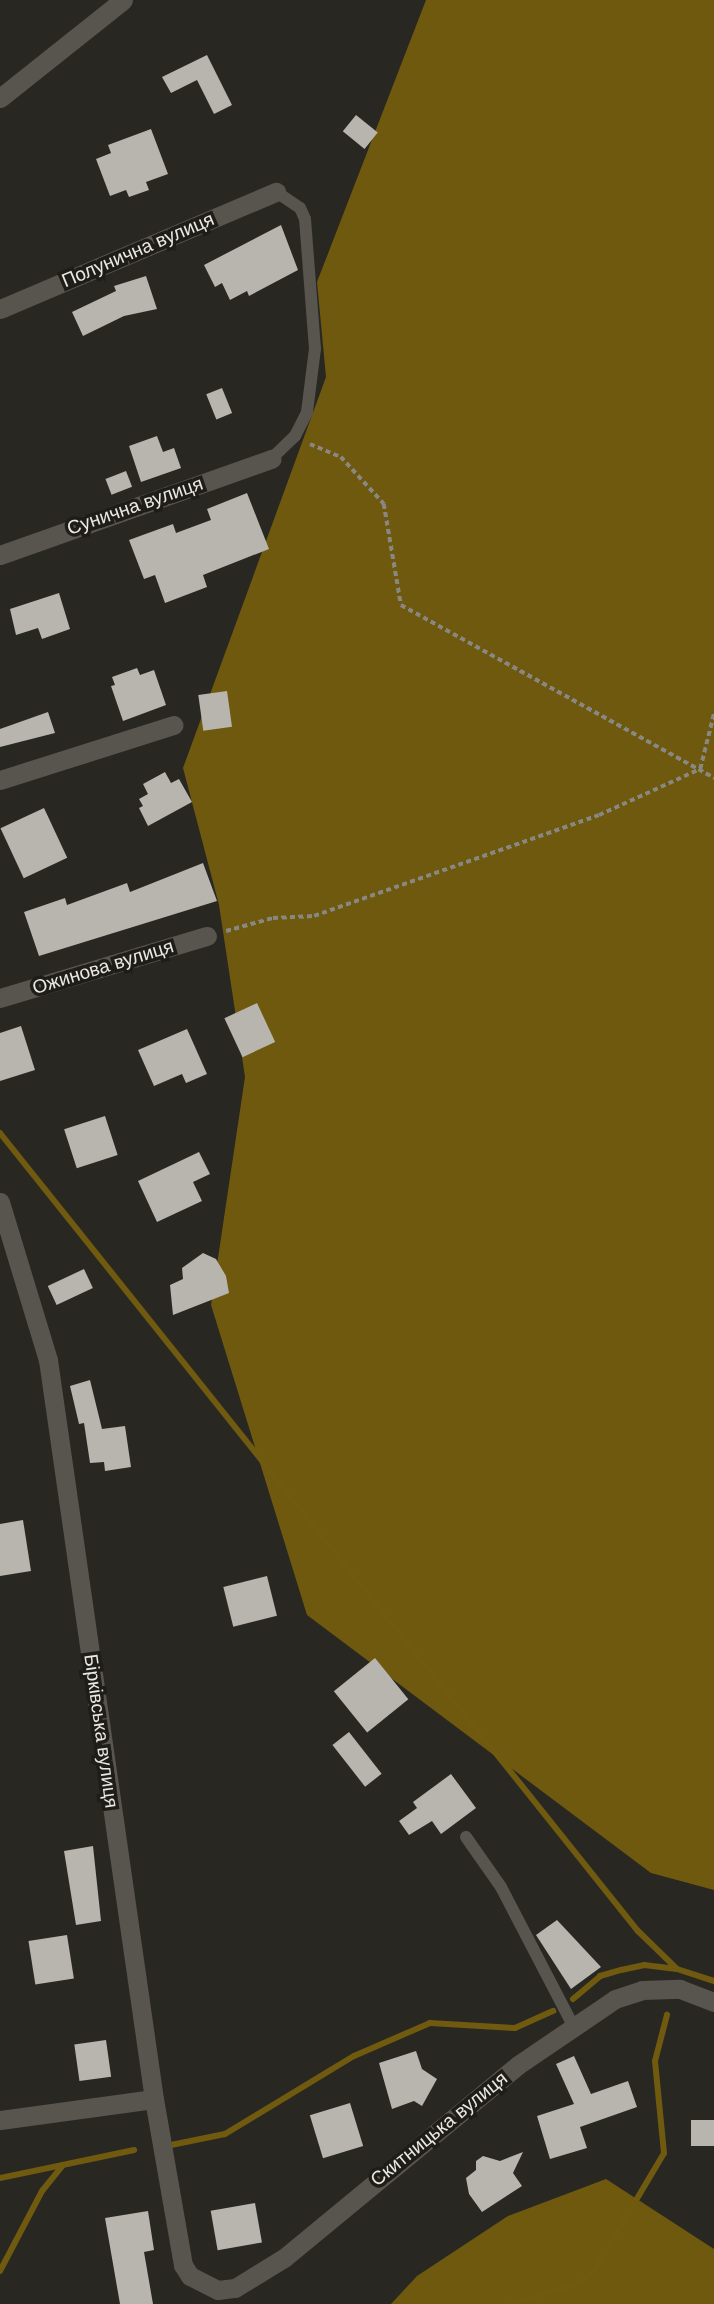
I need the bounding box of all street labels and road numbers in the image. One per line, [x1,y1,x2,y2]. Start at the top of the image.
street label: Полунична вулиця [58,208,218,292]
street label: Сунична вулиця [64,472,206,540]
street label: Ожинова вулиця [30,935,176,999]
street label: Бірківська вулиця [79,1653,123,1809]
street label: Скитницька вулиця [366,2067,512,2191]

